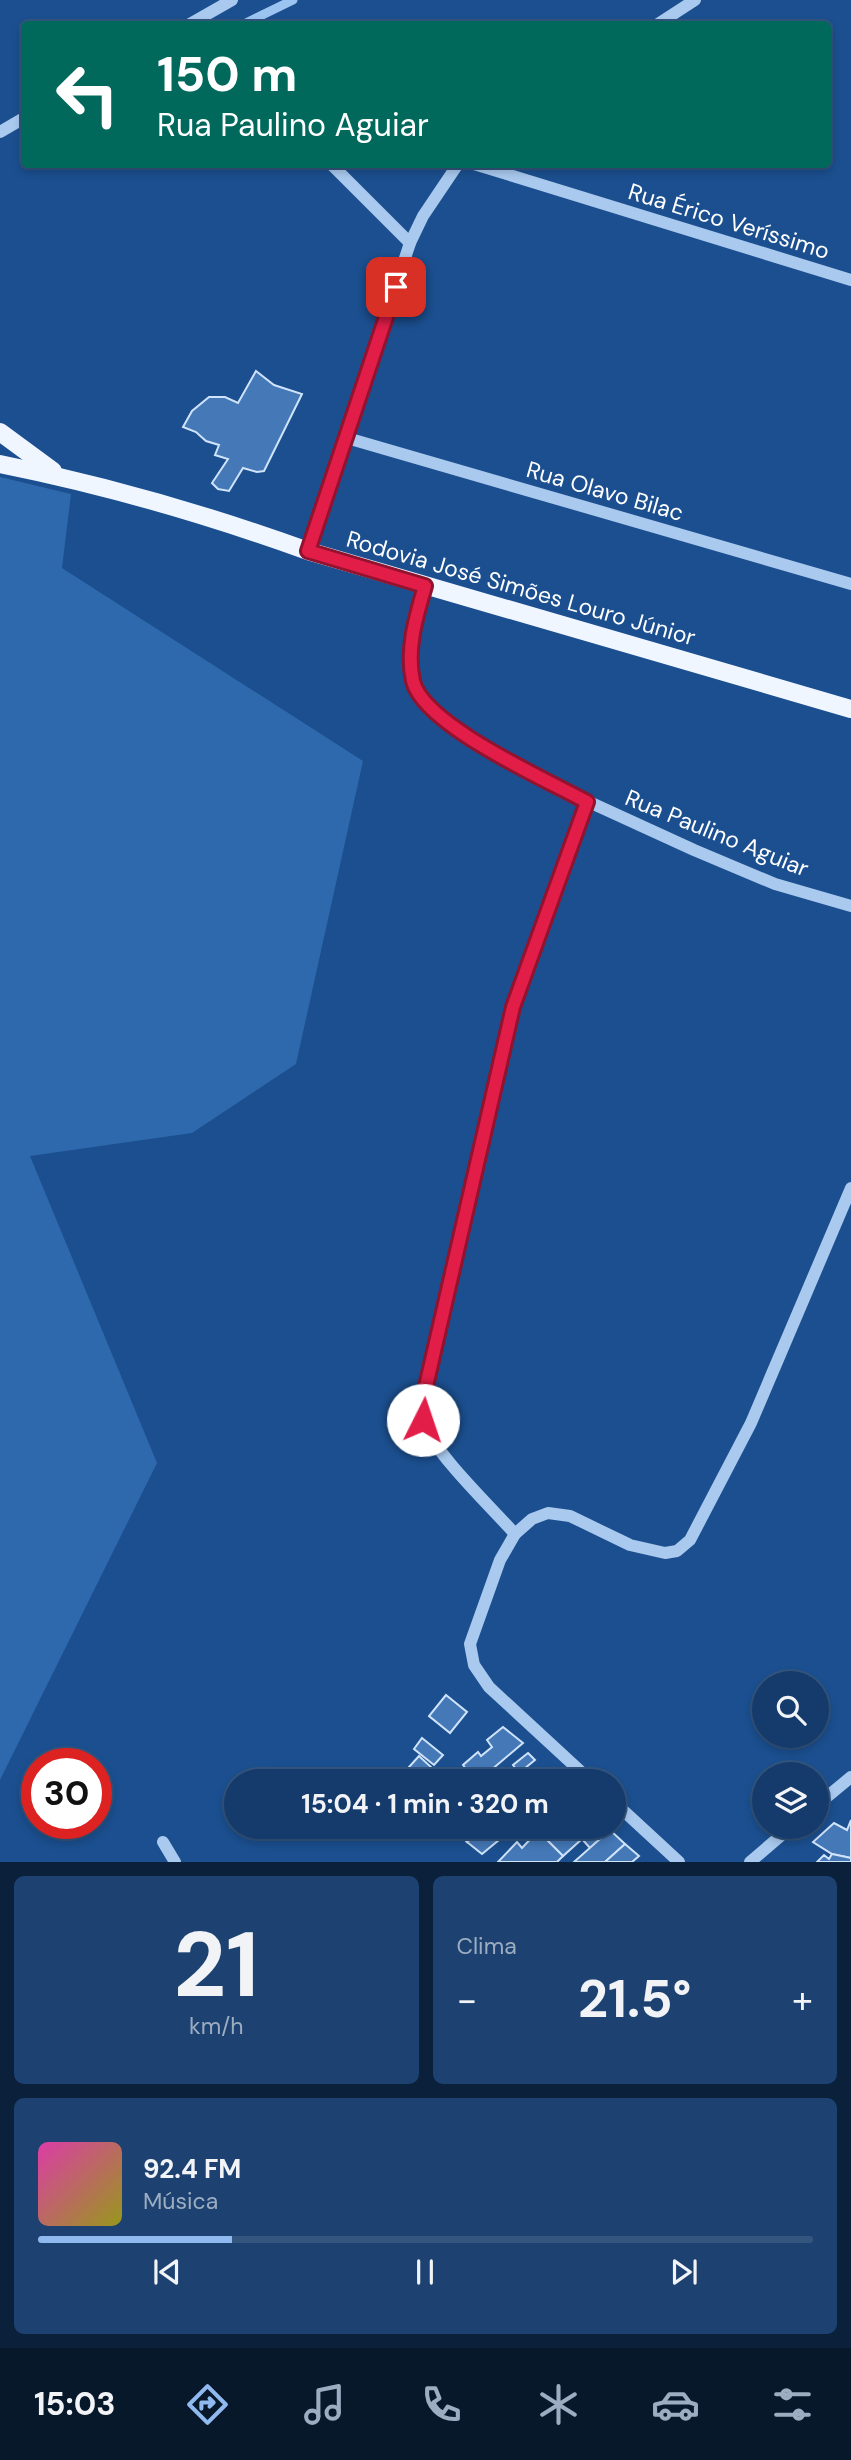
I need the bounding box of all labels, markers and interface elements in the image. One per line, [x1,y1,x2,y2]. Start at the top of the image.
text: 150 m [157,42,297,106]
icon: left [42,49,133,140]
text: Rua Paulino Aguiar [157,104,429,146]
street label: Rua Érico Veríssimo [625,176,833,266]
pin [366,257,426,317]
icon: arrive [377,268,415,306]
street label: Rua Olavo Bilac [523,454,687,528]
street label: Rodovia José Simões Louro Júnior [343,524,699,652]
street label: Rua Paulino Aguiar [621,782,813,884]
position arrow [386,1383,460,1457]
map controls [752,1671,829,1839]
button: search [752,1671,829,1748]
speed limit sign: 30 [21,1748,112,1839]
button: layers [752,1762,829,1839]
text: 15:04 · 1 min · 320 m [301,1787,549,1821]
text: 21 [173,1906,259,2024]
text: Clima [457,1931,517,1961]
text: 21.5° [578,1965,691,2033]
text: − [457,1975,477,2025]
text: + [792,1975,813,2025]
text: km/h [189,2011,243,2041]
text: 92.4 FM [143,2152,241,2186]
text: Música [143,2186,218,2216]
icon: previous [148,2253,186,2291]
icon: pause [406,2253,444,2291]
icon: next [665,2253,703,2291]
icon: directions [183,2380,232,2429]
icon: music [300,2380,349,2429]
icon: phone [417,2380,466,2429]
icon: climate [534,2380,583,2429]
icon: car [651,2380,700,2429]
icon: filters [768,2380,817,2429]
text: 15:03 [34,2383,115,2425]

